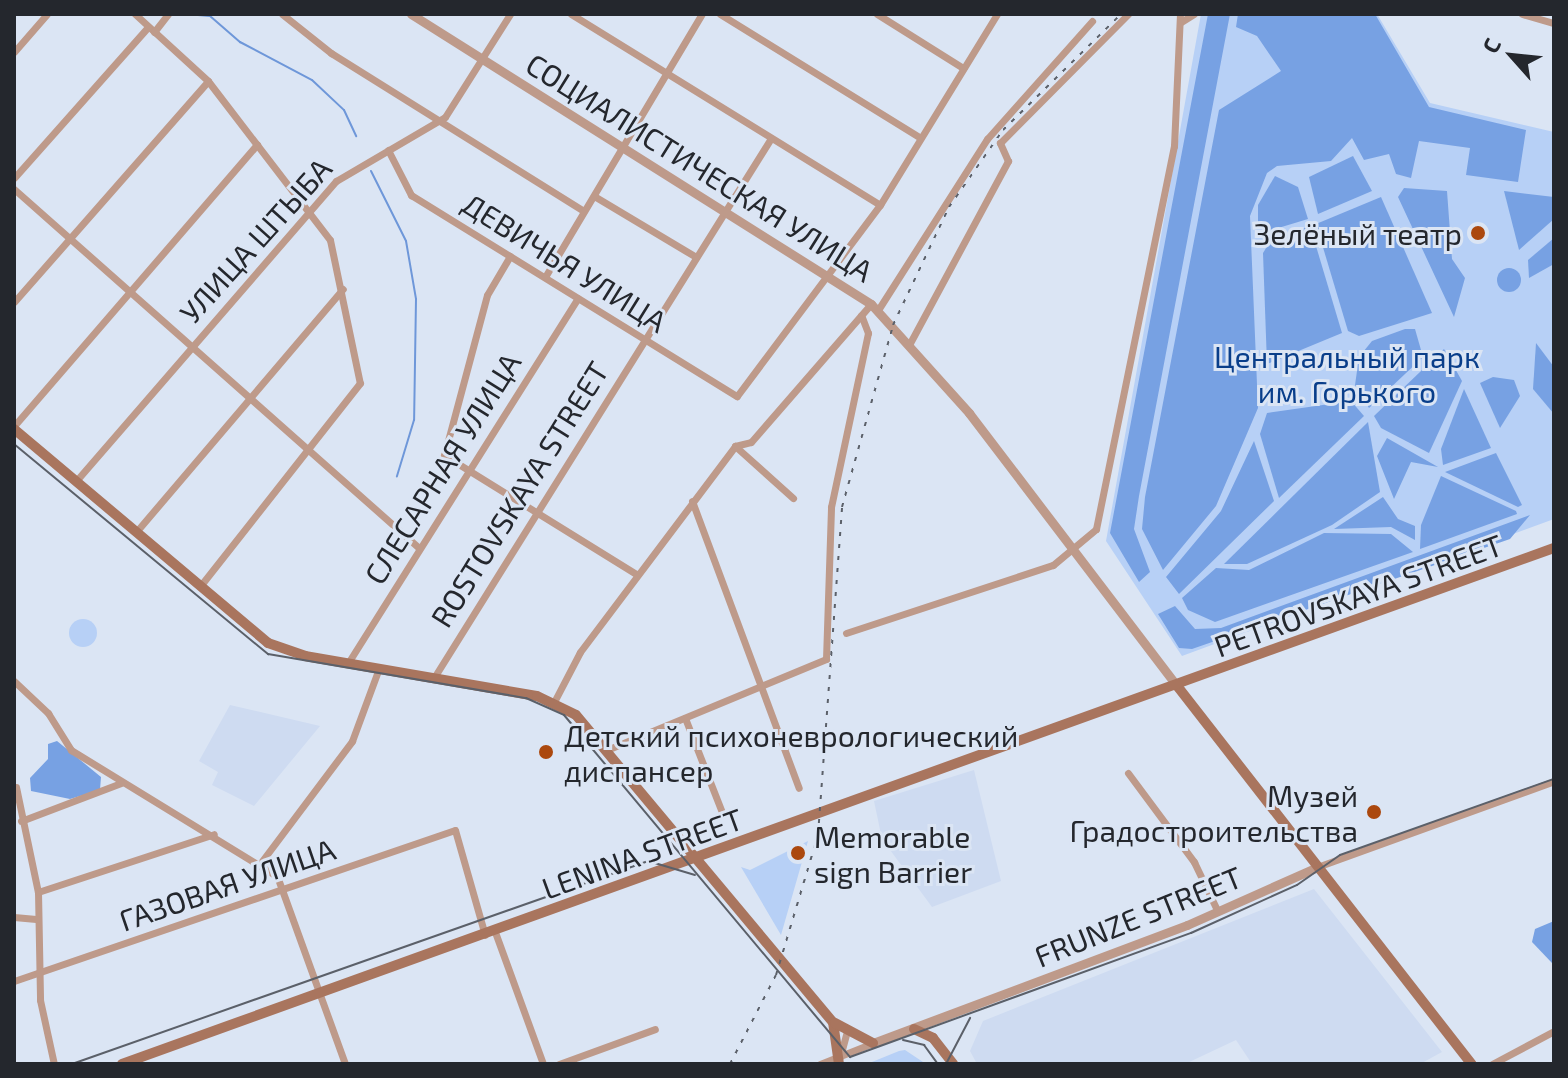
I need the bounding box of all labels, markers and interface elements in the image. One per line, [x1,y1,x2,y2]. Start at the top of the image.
north arrow [1472,16,1552,96]
text: С [1476,33,1505,57]
street label: СОЦИАЛИСТИЧЕСКАЯ УЛИЦА [520,45,880,289]
street label: УЛИЦА ШТЫБА [172,150,338,330]
street label: ДЕВИЧЬЯ УЛИЦА [456,185,674,339]
place label: Зелёный театр [1254,215,1462,251]
marker: Зелёный театр [1469,224,1487,242]
park label: Центральный парк им. Горького [1214,338,1480,408]
street label: СЛЕСАРНАЯ УЛИЦА [356,346,528,590]
street label: ROSTOVSKAYA STREET [422,354,616,634]
street label: PETROVSKAYA STREET [1209,526,1507,664]
place label: Детский психоневрологический диспансер [564,717,1018,788]
marker: Детский психоневрологический диспансер [535,741,557,763]
place label: Музей Градостроительства [1069,777,1358,848]
street label: LENINA STREET [536,800,748,906]
marker: Музей Градостроительства [1365,803,1383,821]
place label: Memorable sign Barrier [814,818,972,888]
street label: ГАЗОВАЯ УЛИЦА [114,830,340,938]
marker: Memorable sign Barrier [789,844,807,862]
street label: FRUNZE STREET [1029,858,1247,974]

